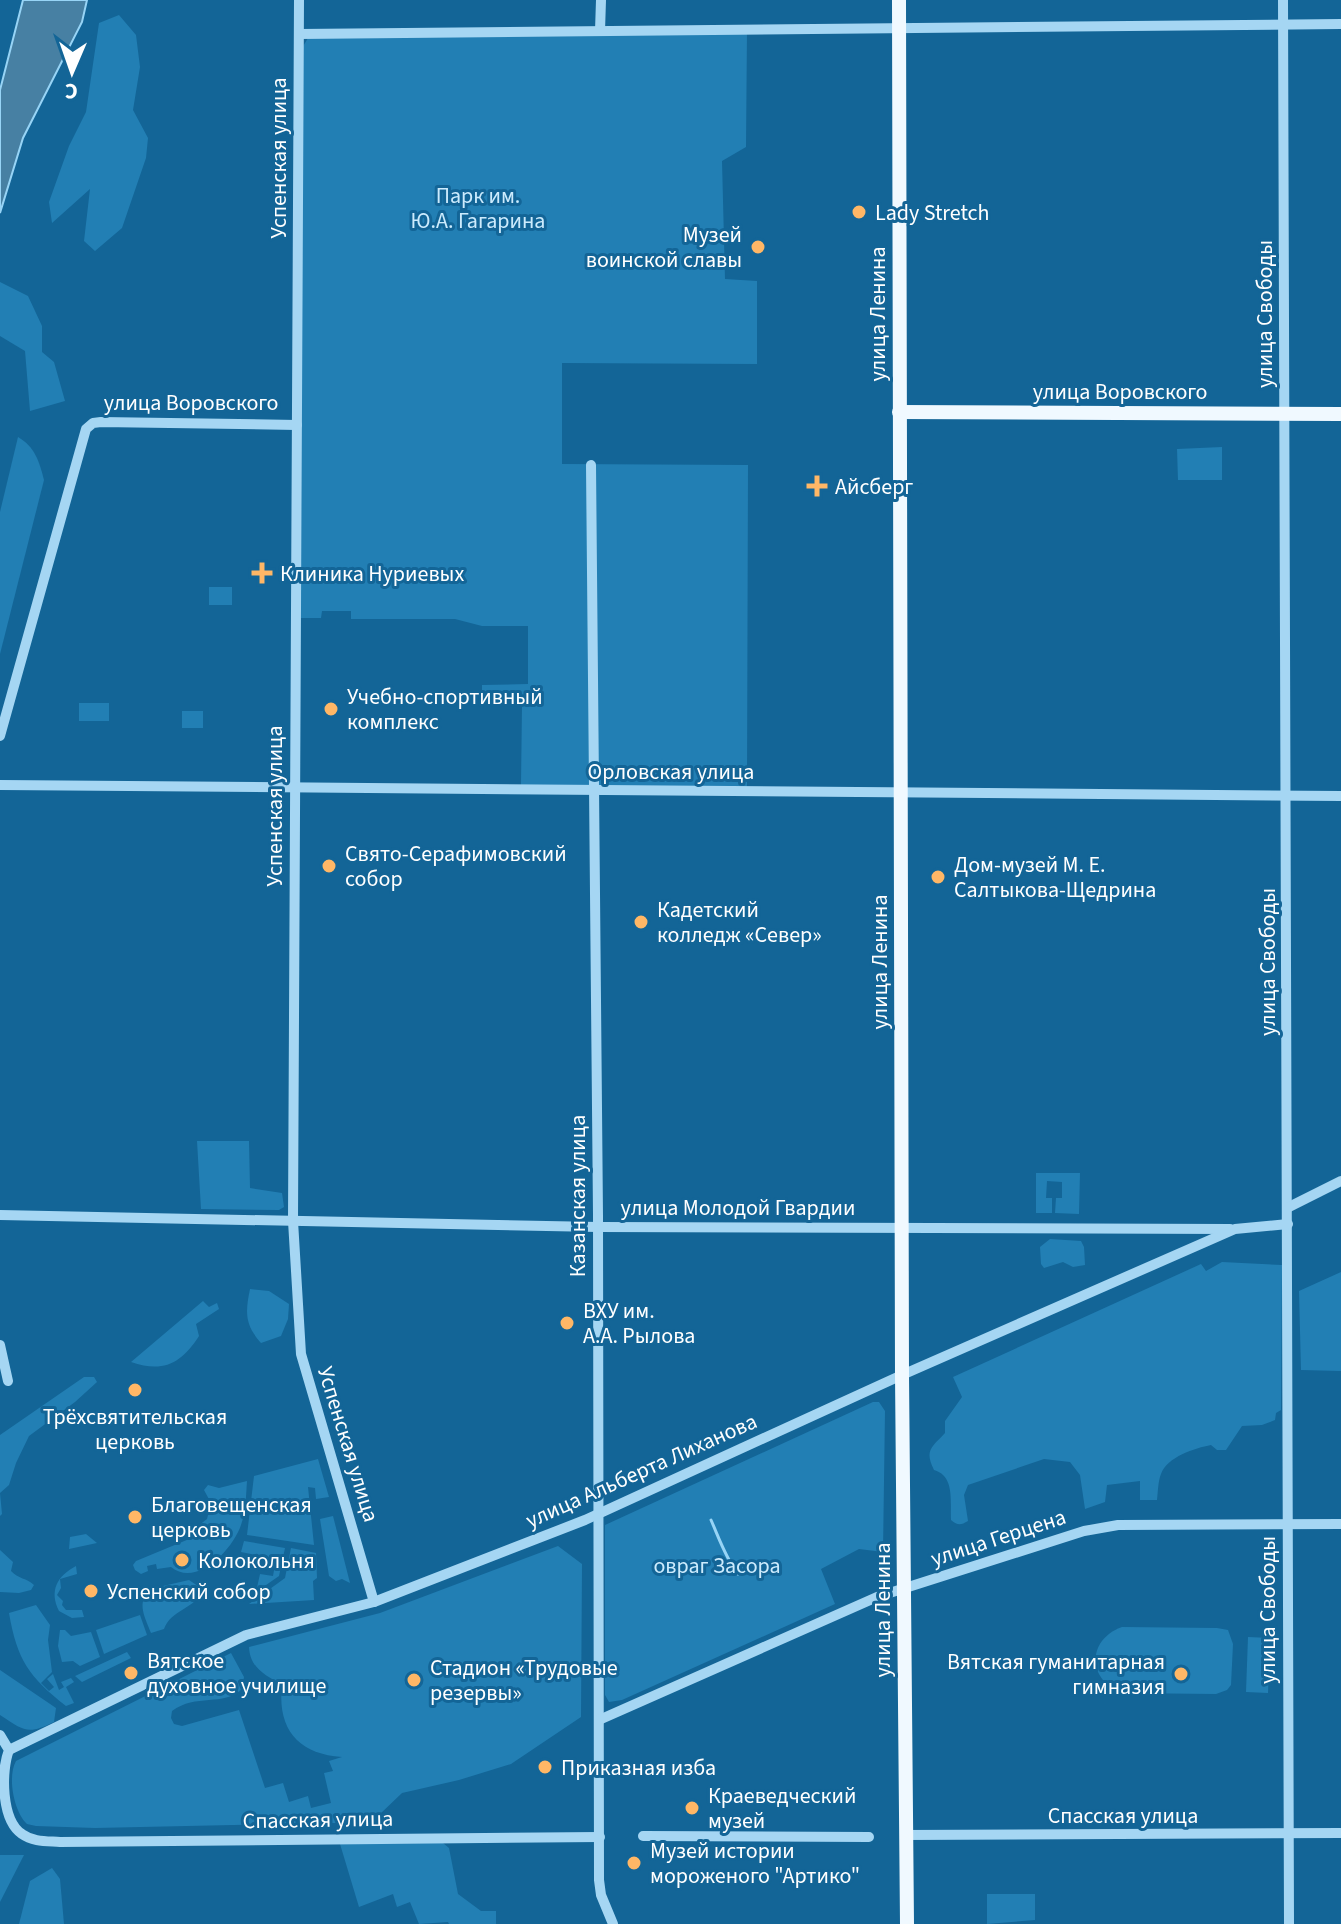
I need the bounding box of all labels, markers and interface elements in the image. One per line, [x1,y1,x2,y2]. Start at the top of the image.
north arrow [32,32,112,112]
text: С [64,75,78,107]
street label: Успенская улица [263,77,295,239]
park label: Парк им. Ю.А. Гагарина [411,180,545,237]
place label: Lady Stretch [875,197,990,229]
marker: Lady Stretch [850,203,868,221]
place label: Музей воинской славы [586,219,742,276]
marker: Музей воинской славы [749,238,767,256]
street label: улица Свободы [1249,240,1281,388]
street label: улица Ленина [862,246,894,382]
street label: улица Воровского [1033,376,1207,408]
street label: улица Воровского [104,387,278,419]
place label: Айсберг [835,471,913,503]
marker: Айсберг [806,475,828,497]
place label: Клиника Нуриевых [280,558,464,590]
marker: Клиника Нуриевых [251,562,273,584]
place label: Учебно-спортивный комплекс [347,681,543,738]
marker: Учебно-спортивный комплекс [322,700,340,718]
street label: Успенская улица [259,725,291,887]
street label: Орловская улица [588,756,754,788]
place label: Свято-Серафимовский собор [345,838,567,895]
place label: Дом-музей М. Е. Салтыкова-Щедрина [954,849,1156,906]
marker: Свято-Серафимовский собор [320,857,338,875]
marker: Дом-музей М. Е. Салтыкова-Щедрина [929,868,947,886]
street label: улица Свободы [1252,888,1284,1036]
place label: Кадетский колледж «Север» [657,894,822,951]
street label: улица Ленина [864,894,896,1030]
marker: Кадетский колледж «Север» [632,913,650,931]
street label: Казанская улица [562,1115,594,1277]
street label: улица Молодой Гвардии [621,1192,855,1224]
place label: ВХУ им. А.А. Рылова [583,1295,695,1352]
marker: ВХУ им. А.А. Рылова [558,1314,576,1332]
street label: Успенская улица [309,1363,387,1526]
marker: Трёхсвятительская церковь [126,1381,144,1399]
place label: Трёхсвятительская церковь [43,1401,227,1458]
street label: улица Альберта Лиханова [521,1405,762,1536]
place label: Благовещенская церковь [151,1489,312,1546]
street label: улица Герцена [927,1501,1070,1575]
marker: Благовещенская церковь [126,1508,144,1526]
street label: улица Свободы [1252,1536,1284,1684]
street label: улица Ленина [867,1542,899,1678]
place label: Колокольня [198,1545,315,1577]
park label: овраг Засора [653,1550,781,1582]
marker: Колокольня [173,1551,191,1569]
place label: Успенский собор [107,1576,271,1608]
marker: Успенский собор [82,1582,100,1600]
place label: Вятское духовное училище [147,1645,327,1702]
place label: Вятская гуманитарная гимназия [947,1646,1165,1703]
place label: Стадион «Трудовые резервы» [430,1652,618,1709]
marker: Вятское духовное училище [122,1664,140,1682]
marker: Вятская гуманитарная гимназия [1172,1665,1190,1683]
marker: Стадион «Трудовые резервы» [405,1671,423,1689]
place label: Приказная изба [561,1752,716,1784]
marker: Приказная изба [536,1758,554,1776]
place label: Краеведческий музей [708,1780,856,1837]
marker: Краеведческий музей [683,1799,701,1817]
street label: Спасская улица [1048,1800,1198,1832]
street label: Спасская улица [242,1803,394,1837]
place label: Музей истории мороженого "Артико" [650,1835,860,1892]
marker: Музей истории мороженого "Артико" [625,1854,643,1872]

